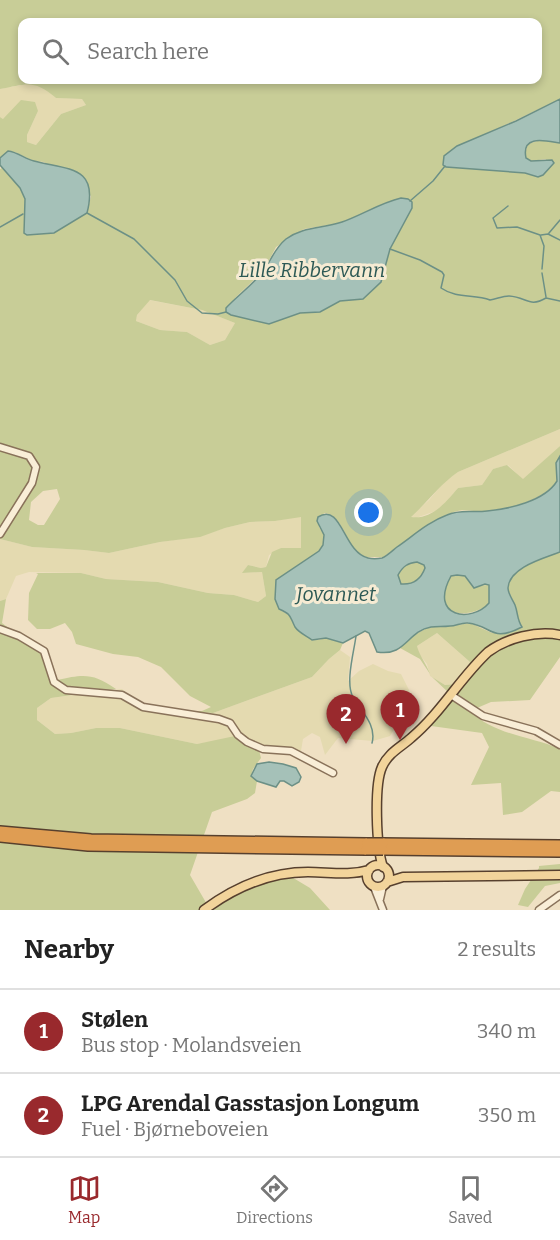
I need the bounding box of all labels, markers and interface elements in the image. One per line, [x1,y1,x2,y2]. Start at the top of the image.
search box [18,18,542,84]
icon: search [39,35,72,68]
text: Search here [87,38,209,65]
water label: Lille Ribbervann [239,258,385,282]
your location [354,498,383,527]
water label: Jovannet [294,582,377,606]
pin: 1 [380,690,420,740]
pin: 2 [326,694,366,744]
text: Nearby [24,934,114,965]
text: 2 results [457,937,536,961]
text: Stølen [81,1006,148,1033]
text: 1 [39,1019,48,1043]
text: 340 m [477,1019,536,1043]
text: Bus stop · Molandsveien [81,1033,302,1057]
text: LPG Arendal Gasstasjon Longum [81,1090,419,1117]
text: 2 [38,1103,49,1127]
text: 350 m [478,1103,536,1127]
text: Fuel · Bjørneboveien [81,1117,268,1141]
tab: Map [68,1172,101,1227]
tab: Directions [236,1172,313,1227]
tab: Saved [448,1172,492,1227]

